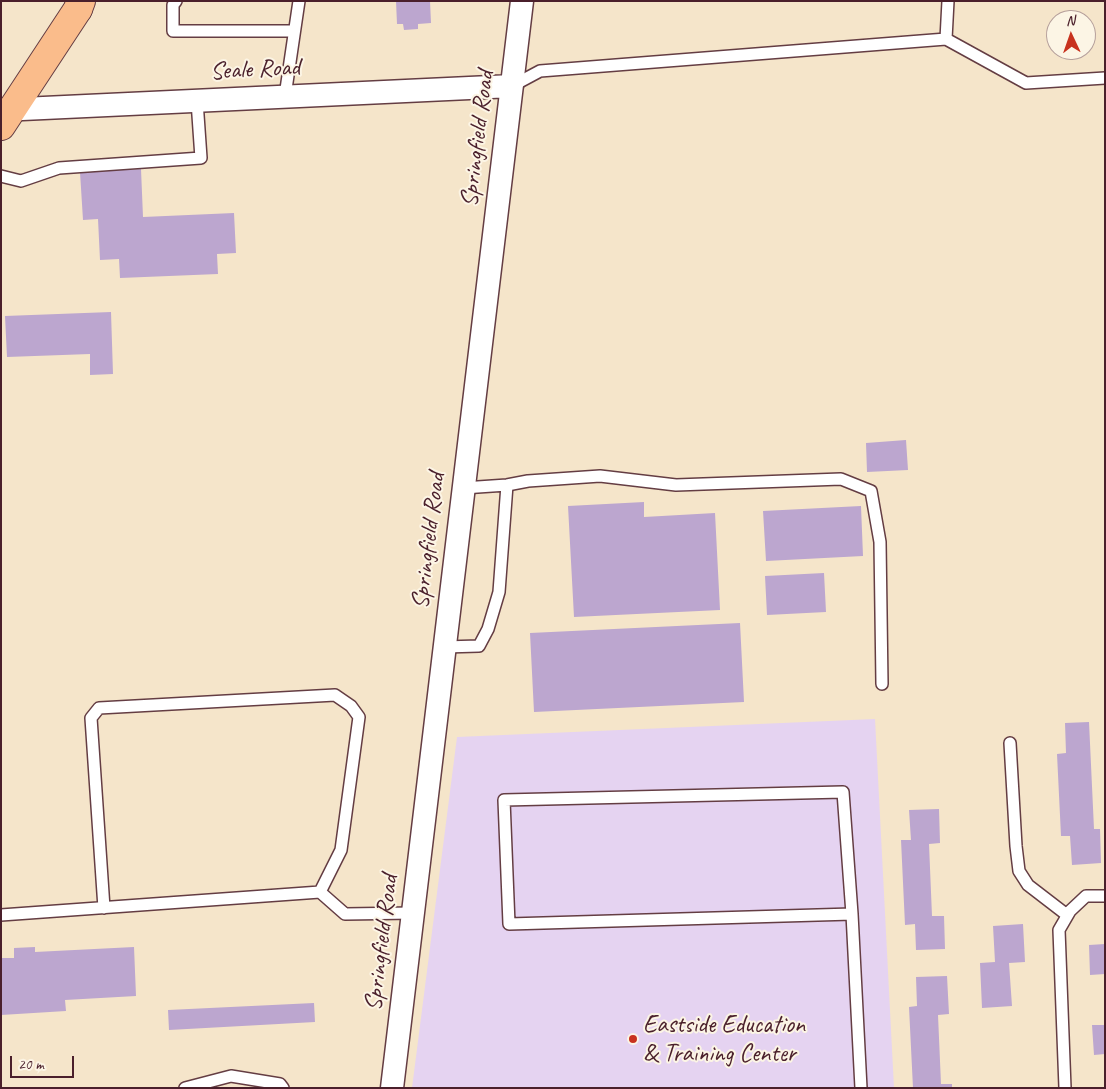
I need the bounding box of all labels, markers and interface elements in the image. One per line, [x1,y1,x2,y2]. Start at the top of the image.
north arrow [1046,10,1096,60]
text: N [1065,12,1075,29]
street label: Seale Road [209,53,301,87]
street label: Springfield Road [455,69,501,209]
street label: Springfield Road [406,471,452,611]
street label: Springfield Road [359,873,405,1013]
place label: Eastside Education & Training Center [643,1010,805,1069]
marker: Eastside Education & Training Center [627,1033,639,1045]
scale bar [12,1046,76,1078]
text: 20 m [18,1055,44,1074]

